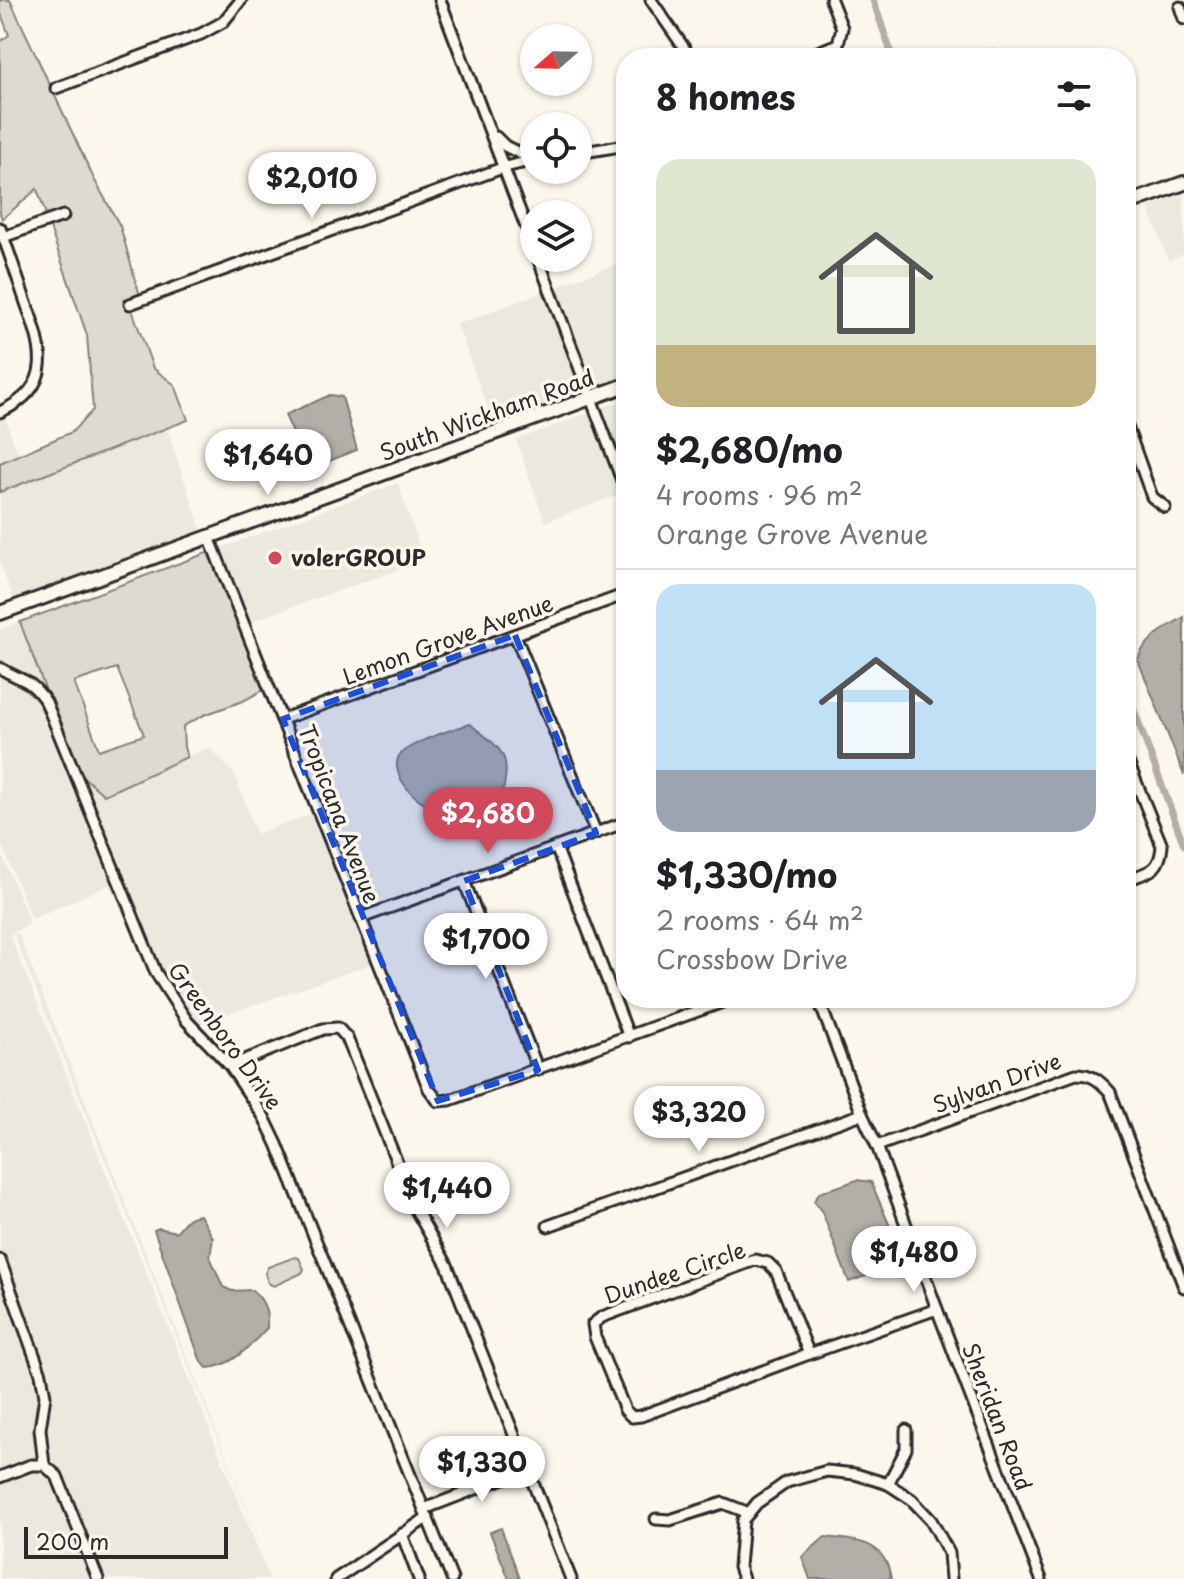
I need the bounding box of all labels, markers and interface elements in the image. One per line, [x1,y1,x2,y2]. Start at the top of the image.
north arrow [520,24,592,96]
map controls [520,24,592,272]
text: 8 homes [656,70,796,122]
icon: filters [1052,74,1096,118]
button: locate [520,112,592,184]
pin: $2,010 [247,152,377,220]
text: $2,010 [266,158,358,197]
button: layers [520,200,592,272]
icon: home [804,211,948,355]
street label: South Wickham Road [375,359,598,468]
text: $2,680/mo [656,423,843,475]
pin: $1,640 [203,429,333,497]
text: $1,640 [223,435,313,474]
text: 4 rooms · 96 m² [656,475,862,514]
text: Orange Grove Avenue [656,514,928,553]
place label: volerGROUP [291,540,426,573]
marker: volerGROUP [266,549,284,567]
street label: Lemon Grove Avenue [338,585,557,692]
icon: home [804,636,948,780]
street label: Tropicana Avenue [291,719,390,908]
pin: $2,680 [423,787,553,855]
text: $2,680 [441,793,535,832]
text: $1,330/mo [656,848,837,900]
text: 2 rooms · 64 m² [656,900,864,939]
pin: $1,700 [421,913,551,981]
text: $1,700 [442,919,530,958]
text: Crossbow Drive [656,939,848,978]
street label: Greenboro Drive [161,954,291,1116]
street label: Sylvan Drive [928,1043,1065,1120]
pin: $3,320 [634,1086,764,1154]
text: $3,320 [652,1092,746,1131]
pin: $1,440 [382,1162,512,1230]
text: $1,440 [402,1168,492,1207]
pin: $1,480 [849,1226,979,1294]
street label: Dundee Circle [599,1232,750,1311]
text: $1,480 [869,1232,959,1271]
street label: Sheridan Road [955,1338,1042,1495]
pin: $1,330 [417,1436,547,1504]
text: $1,330 [437,1442,527,1481]
scale bar [24,1523,228,1559]
text: 200 m [36,1524,109,1557]

